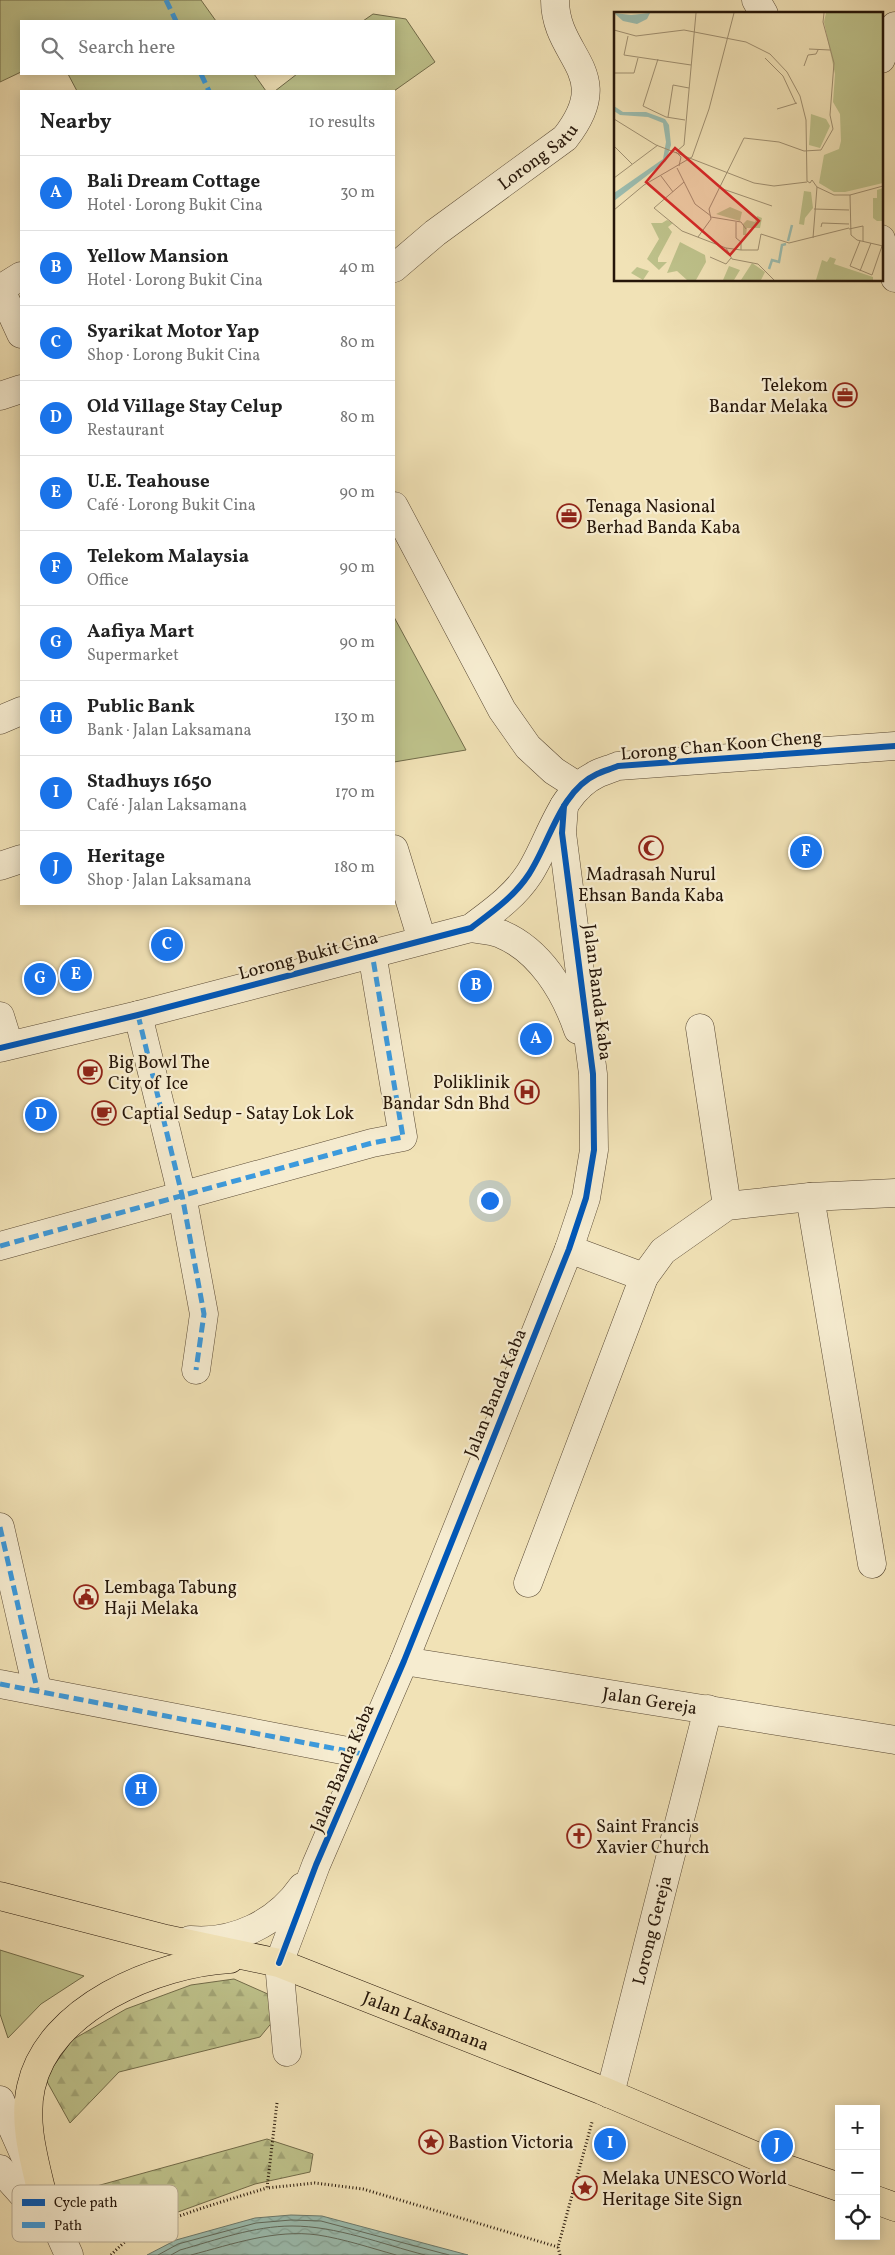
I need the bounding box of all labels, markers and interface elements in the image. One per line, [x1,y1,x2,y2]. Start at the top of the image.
inset map [614,12,882,281]
search box [20,20,395,75]
icon: search [38,34,66,62]
text: Search here [78,35,175,61]
text: Nearby [40,108,111,137]
text: 10 results [309,112,375,134]
street label: Lorong Satu [493,120,585,197]
text: Bali Dream Cottage [87,169,260,195]
text: A [50,182,62,204]
text: 30 m [340,182,375,204]
text: Hotel · Lorong Bukit Cina [87,195,263,217]
text: Yellow Mansion [87,244,229,270]
text: B [51,257,61,279]
text: 40 m [339,257,375,279]
text: Hotel · Lorong Bukit Cina [87,270,263,292]
text: Syarikat Motor Yap [87,319,259,345]
text: C [51,332,61,354]
text: 80 m [340,332,375,354]
text: Shop · Lorong Bukit Cina [87,345,260,367]
place label: Telekom Bandar Melaka [709,374,828,420]
office icon: Telekom Bandar Melaka [832,382,858,408]
text: Old Village Stay Celup [87,394,283,420]
text: D [50,407,62,429]
text: 80 m [340,407,375,429]
text: Restaurant [87,420,165,442]
text: U.E. Teahouse [87,469,210,495]
text: E [51,482,61,504]
text: 90 m [339,482,375,504]
text: Café · Lorong Bukit Cina [87,495,256,517]
place label: Tenaga Nasional Berhad Banda Kaba [586,495,740,541]
office icon: Tenaga Nasional Berhad Banda Kaba [556,503,582,529]
text: Telekom Malaysia [87,544,249,570]
text: F [51,557,61,579]
text: 90 m [339,557,375,579]
text: Office [87,570,129,592]
text: Aafiya Mart [87,619,194,645]
text: G [50,632,62,654]
text: 90 m [339,632,375,654]
text: Supermarket [87,645,179,667]
text: Public Bank [87,694,195,720]
text: H [50,707,62,729]
text: 130 m [334,707,375,729]
text: Bank · Jalan Laksamana [87,720,252,742]
street label: Lorong Chan Koon Cheng [619,725,823,768]
text: Stadhuys 1650 [87,769,212,795]
text: I [53,782,59,804]
text: 170 m [335,782,375,804]
text: Café · Jalan Laksamana [87,795,247,817]
pin: F [790,833,822,871]
mosque icon: Madrasah Nurul Ehsan Banda Kaba [638,835,664,861]
text: Heritage [87,844,165,870]
text: J [53,857,59,879]
text: 180 m [334,857,375,879]
place label: Madrasah Nurul Ehsan Banda Kaba [578,863,724,909]
text: Shop · Jalan Laksamana [87,870,251,892]
street label: Jalan Banda Kaba [576,923,617,1062]
pin: C [151,926,183,964]
street label: Lorong Bukit Cina [236,926,381,987]
pin: E [60,956,92,994]
pin: G [24,960,56,998]
pin: B [460,967,492,1005]
pin: A [520,1020,552,1058]
place label: Big Bowl The City of Ice [108,1051,210,1097]
cafe icon: Big Bowl The City of Ice [77,1059,103,1085]
place label: Poliklinik Bandar Sdn Bhd [382,1071,510,1117]
hospital icon: Poliklinik Bandar Sdn Bhd [514,1079,540,1105]
pin: D [25,1096,57,1134]
cafe icon: Captial Sedup - Satay Lok Lok [91,1100,117,1126]
place label: Captial Sedup - Satay Lok Lok [122,1102,354,1127]
your location [477,1188,503,1214]
street label: Jalan Banda Kaba [459,1325,534,1462]
place label: Lembaga Tabung Haji Melaka [104,1576,237,1622]
public building icon: Lembaga Tabung Haji Melaka [73,1584,99,1610]
street label: Jalan Gereja [600,1682,699,1722]
street label: Jalan Banda Kaba [305,1701,382,1837]
pin: H [125,1771,157,1809]
place label: Saint Francis Xavier Church [596,1815,710,1861]
church icon: Saint Francis Xavier Church [566,1823,592,1849]
street label: Lorong Gereja [627,1873,679,1988]
street label: Jalan Laksamana [359,1986,492,2059]
map controls [835,2105,880,2240]
button: + [835,2105,880,2150]
pin: I [594,2125,626,2163]
pin: J [761,2127,793,2165]
place icon: Bastion Victoria [418,2129,444,2155]
place label: Bastion Victoria [448,2131,574,2156]
button: − [835,2150,880,2195]
place label: Melaka UNESCO World Heritage Site Sign [602,2167,787,2213]
place icon: Melaka UNESCO World Heritage Site Sign [572,2175,598,2201]
legend [12,2185,178,2242]
text: Cycle path [54,2194,118,2213]
button: locate [835,2195,880,2240]
text: Path [54,2217,82,2236]

